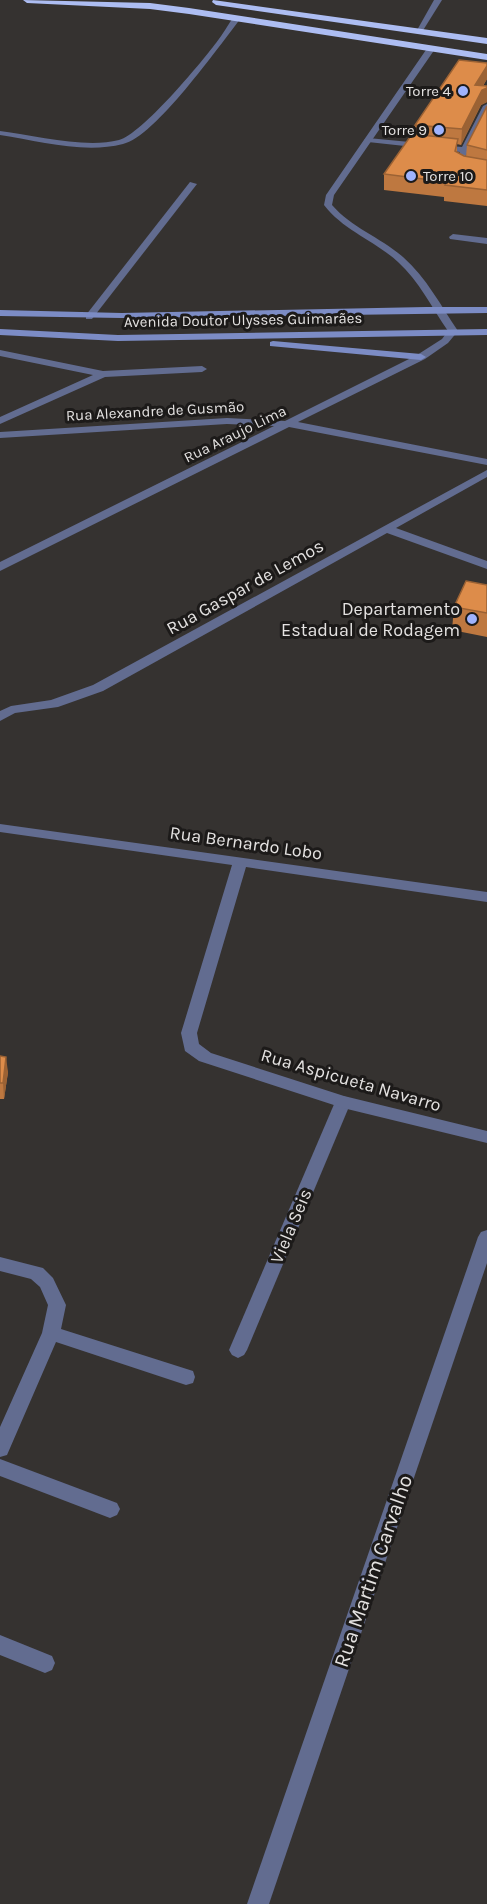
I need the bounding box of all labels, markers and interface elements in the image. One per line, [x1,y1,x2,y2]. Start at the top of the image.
place label: Torre 4 [406,82,452,100]
marker: Torre 4 [456,84,470,98]
place label: Torre 9 [382,121,427,139]
marker: Torre 9 [432,123,446,137]
place label: Torre 10 [423,167,474,185]
marker: Torre 10 [404,169,418,183]
street label: Avenida Doutor Ulysses Guimarães [124,309,362,331]
street label: Rua Alexandre de Gusmão [65,397,245,425]
street label: Rua Araujo Lima [181,401,289,467]
street label: Rua Gaspar de Lemos [163,535,327,639]
place label: Departamento Estadual de Rodagem [281,598,460,641]
marker: Departamento Estadual de Rodagem [465,612,479,626]
street label: Rua Bernardo Lobo [168,821,324,865]
street label: Rua Aspicueta Navarro [258,1044,444,1116]
street label: Viela Seis [265,1185,317,1267]
street label: Rua Martim Carvalho [329,1472,417,1670]

